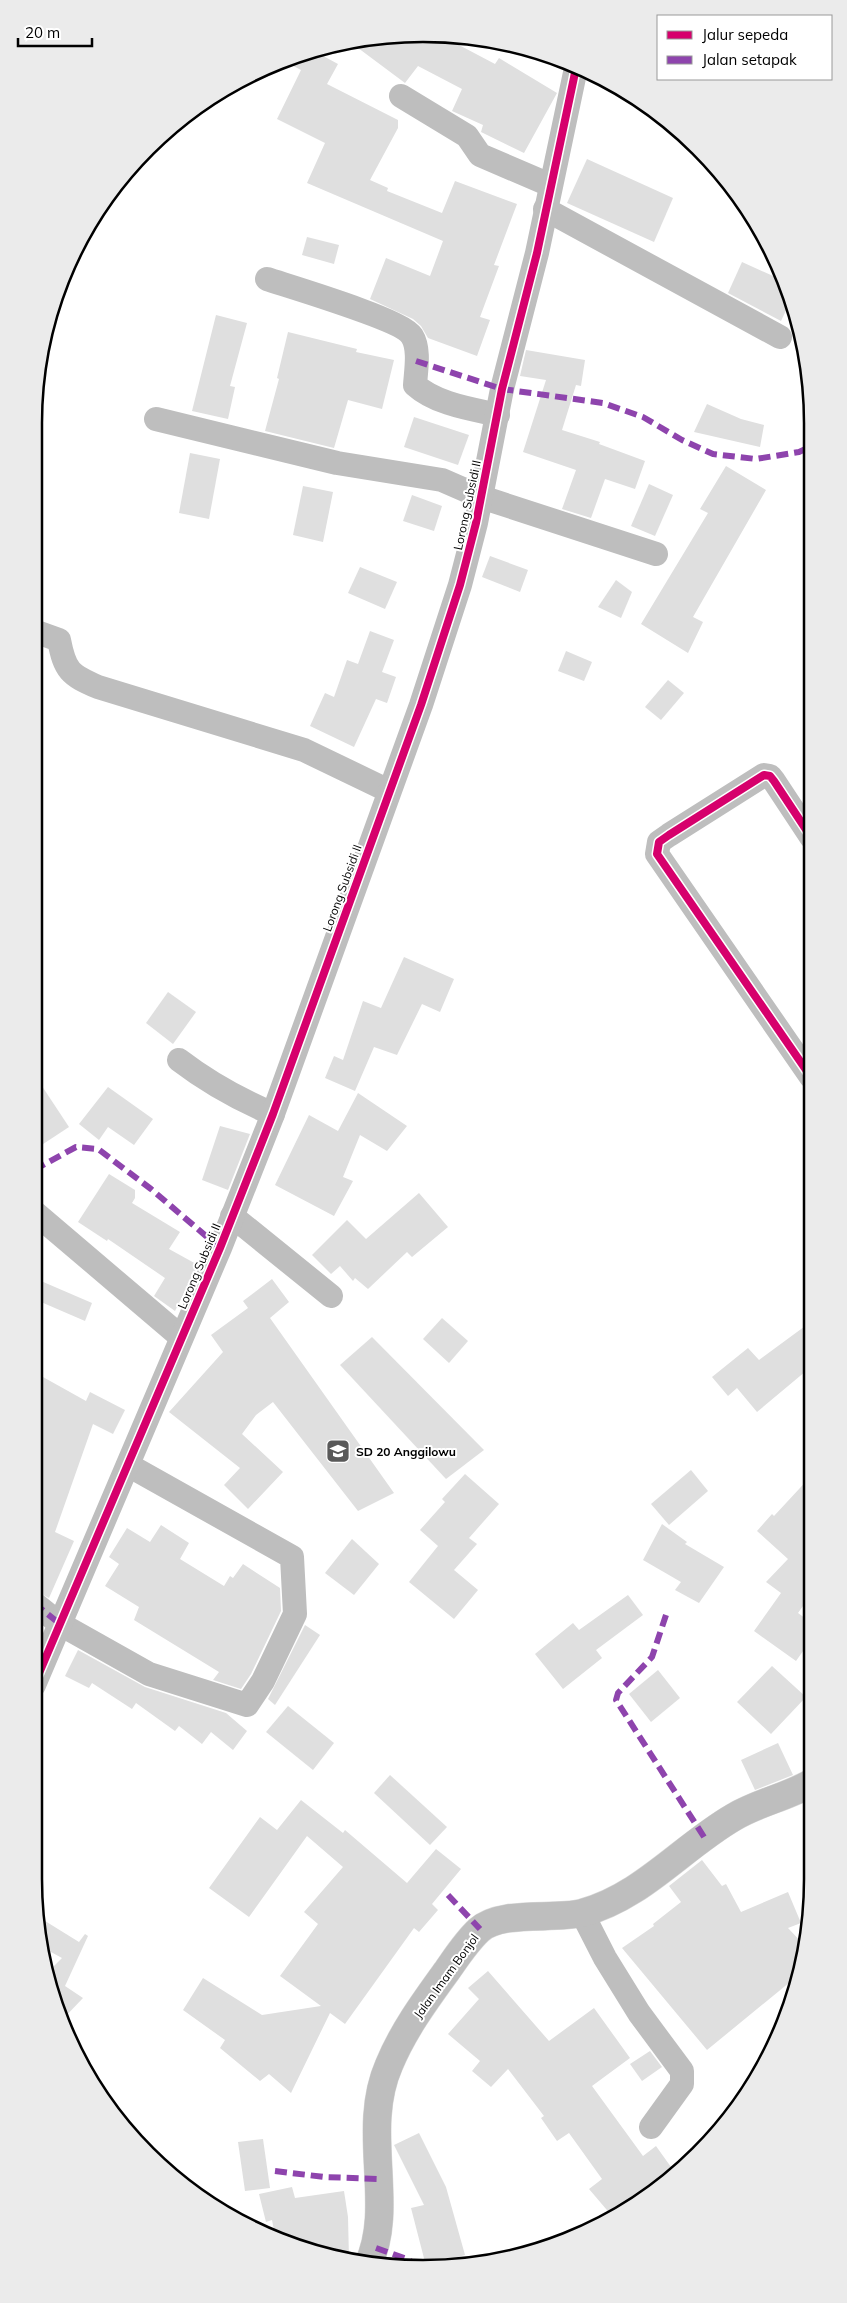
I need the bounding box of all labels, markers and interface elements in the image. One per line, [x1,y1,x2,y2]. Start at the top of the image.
scale bar [18,15,91,47]
legend [657,15,832,80]
text: 20 m [25,23,60,42]
text: Jalur sepeda [702,25,788,44]
text: Jalan setapak [702,50,797,69]
street label: Lorong Subsidi II [450,459,484,551]
street label: Lorong Subsidi II [319,842,365,934]
street label: Lorong Subsidi II [174,1221,224,1311]
school or university icon: SD 20 Anggilowu [325,1438,351,1464]
place label: SD 20 Anggilowu [356,1444,456,1459]
street label: Jalan Imam Bonjol [410,1931,482,2021]

